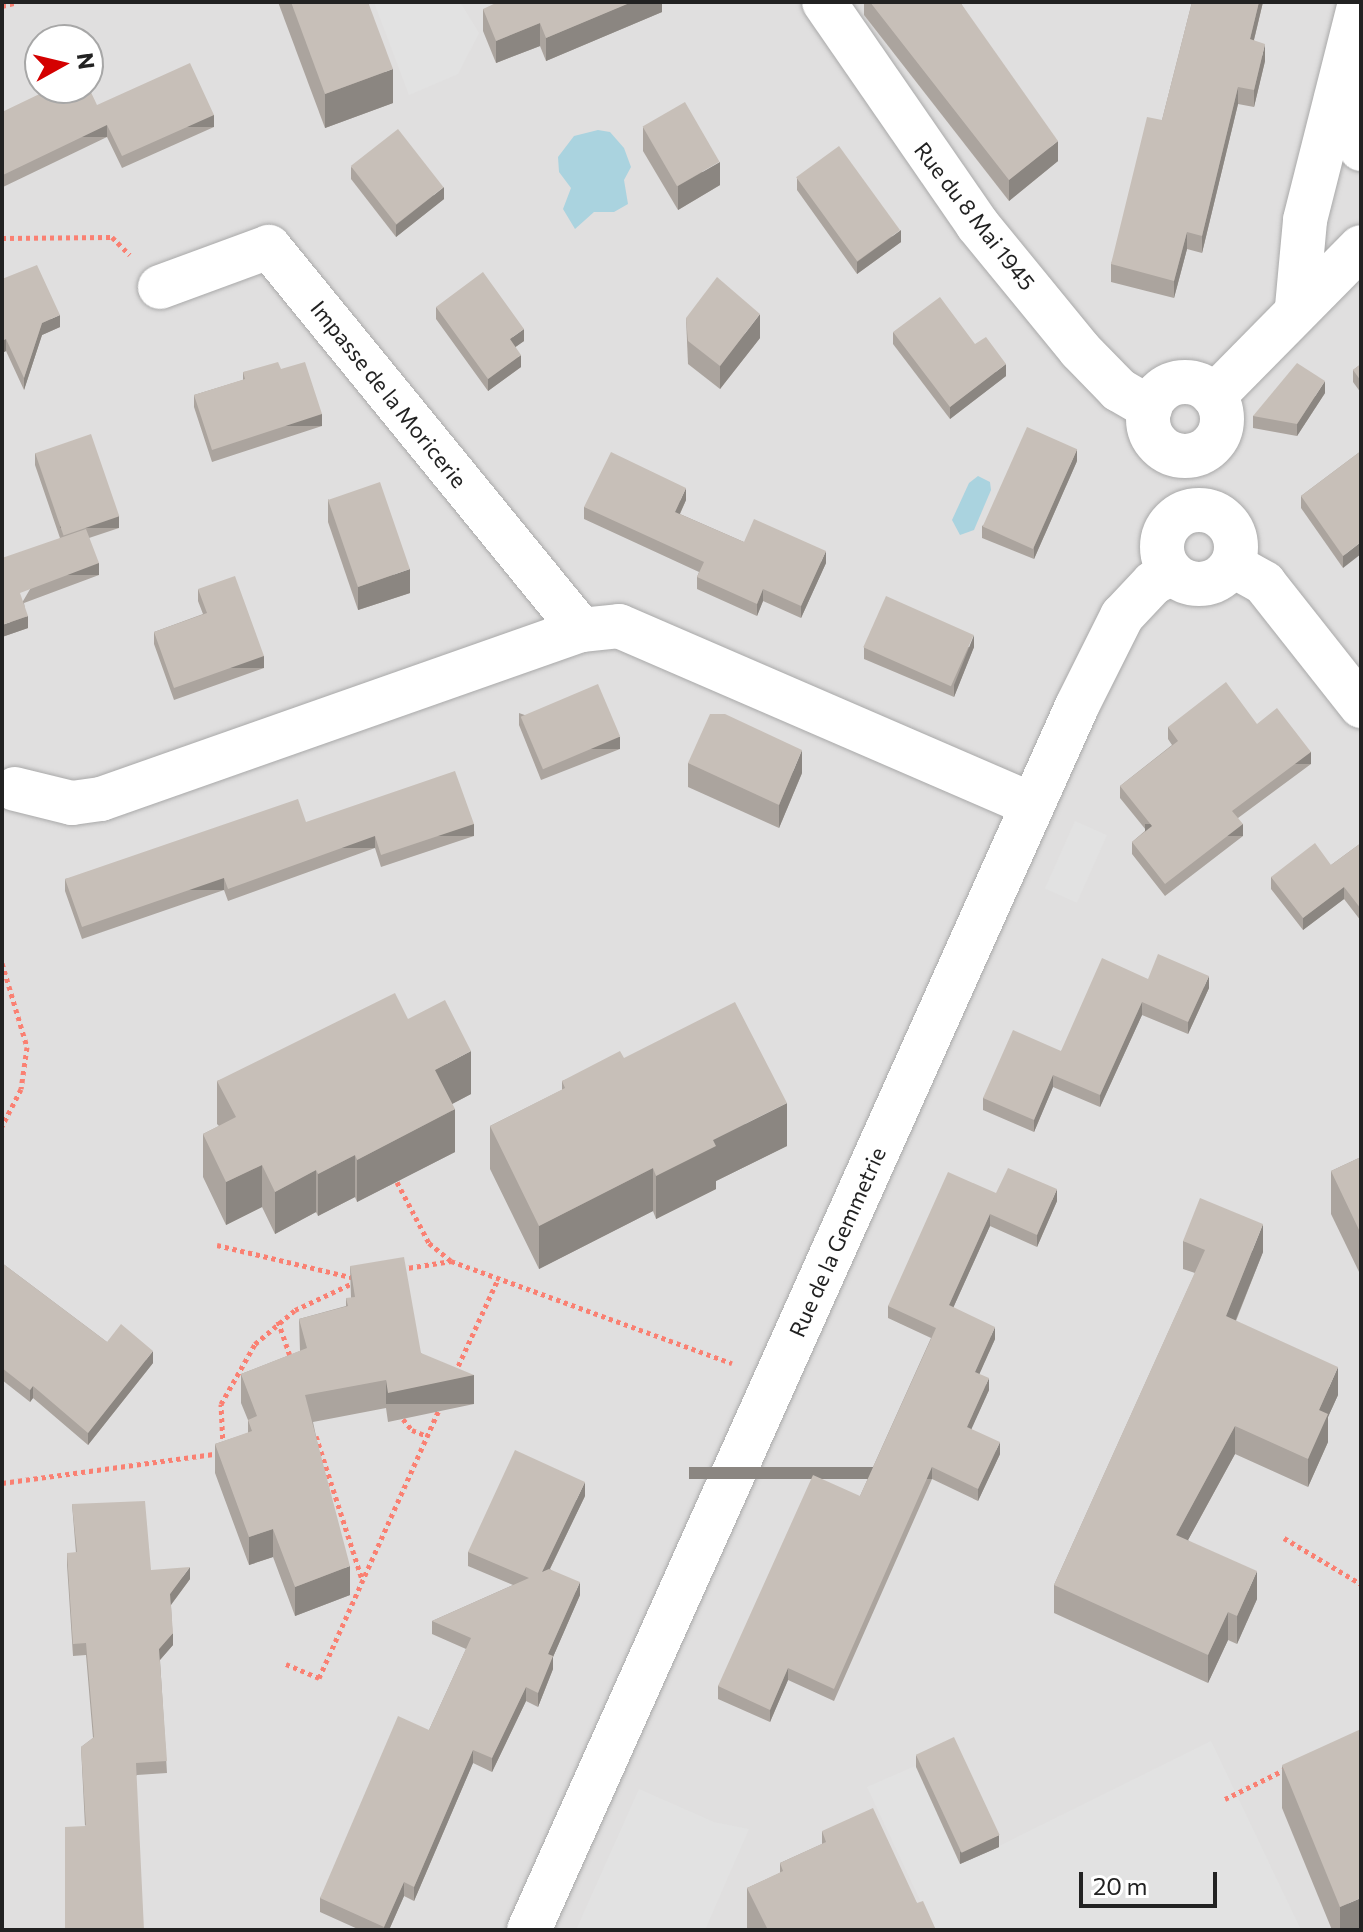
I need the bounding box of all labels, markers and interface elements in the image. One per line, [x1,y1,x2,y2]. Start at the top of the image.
north arrow [24,24,104,104]
text: N [72,51,101,71]
street label: Rue du 8 Mai 1945 [909,137,1041,295]
street label: Impasse de la Moricerie [306,295,472,493]
street label: Rue de la Gemmetrie [783,1143,891,1341]
scale bar [1083,1856,1221,1906]
text: 20 m [1093,1871,1147,1900]

